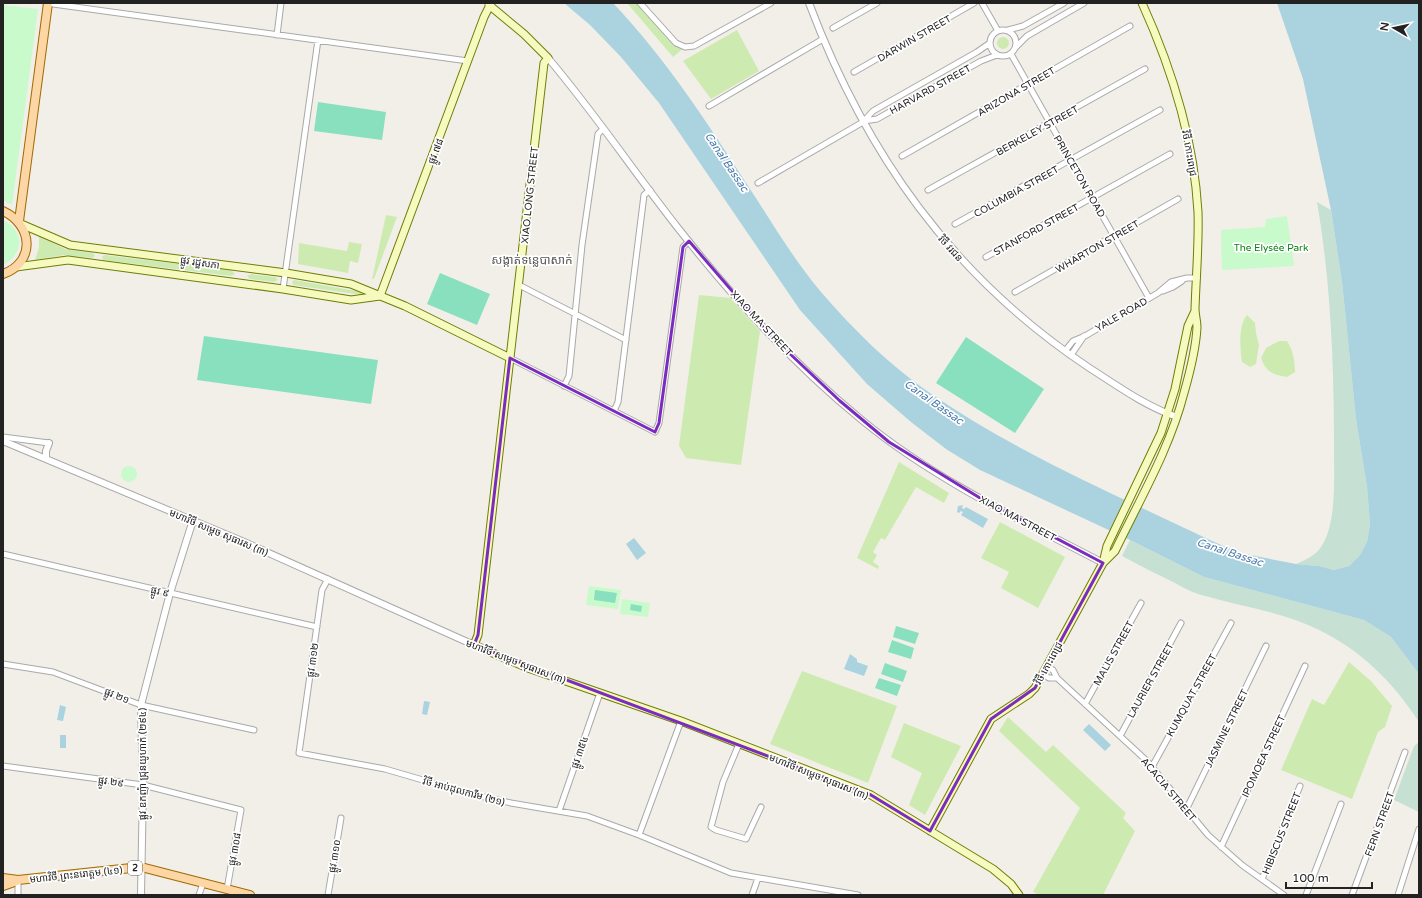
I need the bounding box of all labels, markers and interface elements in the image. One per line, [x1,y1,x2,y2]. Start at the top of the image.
north arrow [1374,8,1414,48]
street label: DARWIN STREET [875,13,954,65]
text: N [1378,21,1392,32]
street label: HARVARD STREET [888,63,973,117]
street label: ARIZONA STREET [975,65,1058,119]
street label: BERKELEY STREET [994,103,1081,159]
street label: វិថី កោះពេជ្រ [1179,129,1200,177]
water label: Canal Bassac [702,130,752,195]
street label: PRINCETON ROAD [1051,133,1108,220]
street label: ផ្លូវ ៧៨ [426,137,449,167]
street label: XIAO LONG STREET [519,146,541,244]
street label: COLUMBIA STREET [972,164,1061,220]
street label: STANFORD STREET [992,201,1081,258]
street label: WHARTON STREET [1053,218,1142,276]
street label: វិថី វរជន [935,232,966,264]
park label: The Elysée Park [1234,242,1309,254]
district label: សង្កាត់ទន្លេបាសាក់ [491,253,573,267]
street label: ផ្លូវ រដ្ឋសភា [179,254,220,275]
street label: XIAO MA STREET [728,288,795,359]
street label: YALE ROAD [1093,295,1150,335]
water label: Canal Bassac [902,377,967,428]
street label: XIAO MA STREET [977,494,1058,544]
street label: មហាវិថី សម្តេច សុធារស (៣) [167,505,270,559]
water label: Canal Bassac [1195,536,1266,570]
street label: ផ្លូវ ៩ [149,584,170,603]
street label: MALIS STREET [1091,619,1137,688]
street label: មហាវិថី សម្តេច សុធារស (៣) [464,636,568,687]
street label: វិថី កោះពេជ្រ [1031,640,1065,687]
street label: LAURIER STREET [1125,641,1177,720]
street label: ផ្លូវ ៣១២ [305,642,324,679]
street label: KUMQUAT STREET [1164,652,1220,739]
street label: ផ្លូវ ២១ [101,686,131,709]
street label: JASMINE STREET [1203,687,1251,770]
street label: ផ្លូវ ឧកញ៉ា ជ្រុនយូហាក់ (២៩៤) [137,708,152,820]
street label: IPOMOEA STREET [1240,713,1288,800]
street label: ផ្លូវ ៣៥៤ [569,735,594,771]
street label: មហាវិថី សម្តេច សុធារស (៣) [767,750,871,803]
street label: ACACIA STREET [1138,755,1198,824]
street label: ផ្លូវ ២៩ [97,774,125,793]
street label: វិថី អាប់ដុលការីម (២១) [421,774,507,809]
street label: FERN STREET [1363,790,1397,858]
street label: HIBISCUS STREET [1260,791,1304,876]
street label: ផ្លូវ ៣០៨ [226,832,247,867]
street label: ផ្លូវ ៣១០ [326,839,346,874]
road number: 2 [128,861,142,875]
street label: មហាវិថី ព្រះនរោត្តម (៤១) [29,863,123,886]
scale bar [1286,864,1372,890]
text: 100 m [1292,871,1329,885]

